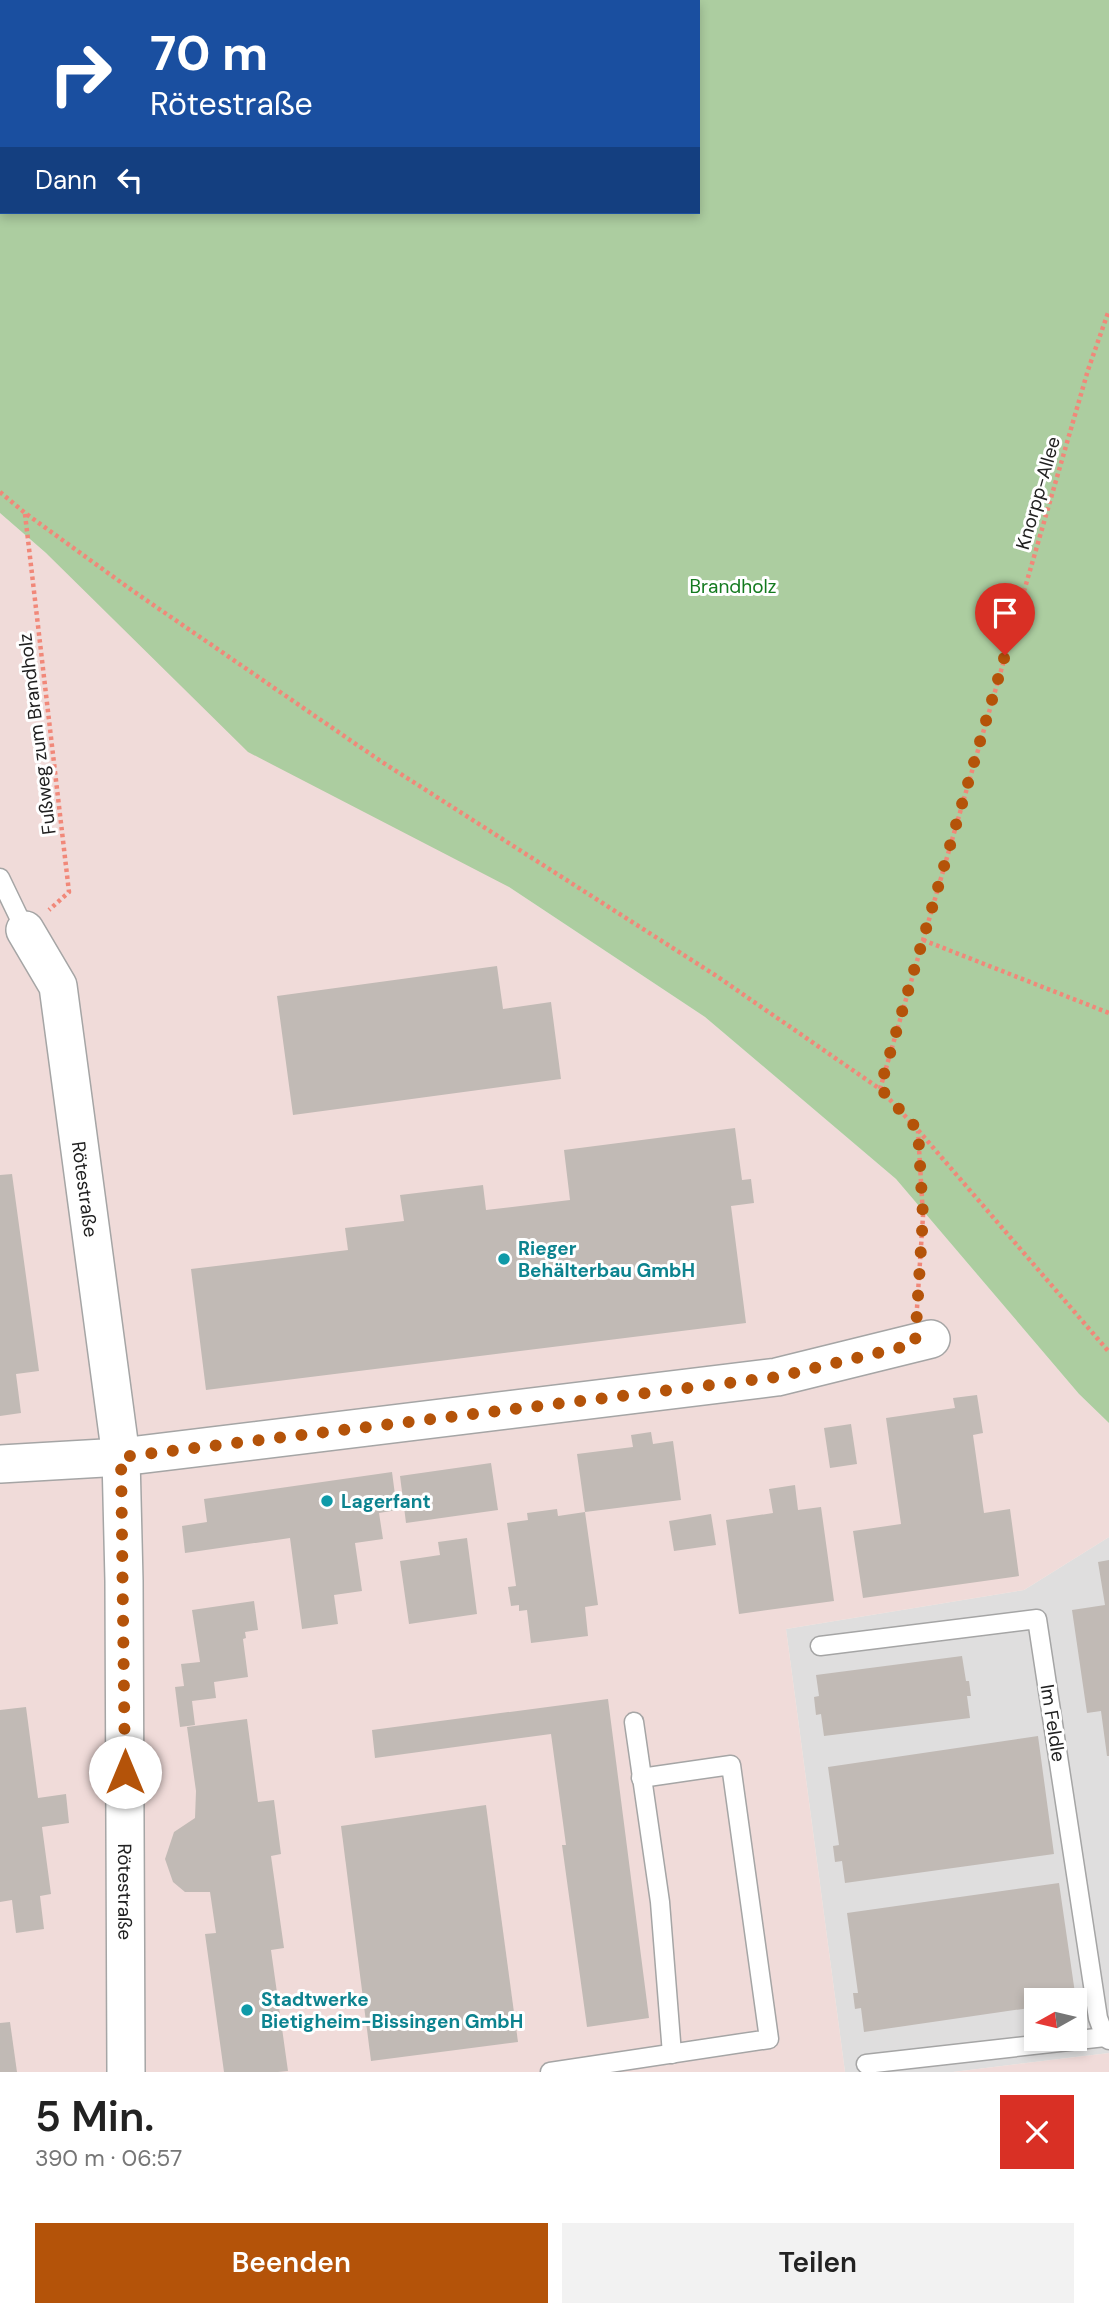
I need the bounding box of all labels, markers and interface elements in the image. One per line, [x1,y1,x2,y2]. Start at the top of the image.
text: 70 m [150,21,268,85]
icon: right [35,28,126,119]
text: Rötestraße [150,83,313,125]
icon: left [111,161,149,199]
text: Dann [35,163,97,197]
street label: Knorpp-Allee [1010,434,1066,552]
park label: Brandholz [690,574,776,599]
pin [975,583,1035,655]
icon: arrive [986,594,1024,632]
street label: Fußweg zum Brandholz [12,632,62,836]
street label: Rötestraße [66,1140,104,1239]
place label: Rieger Behälterbau GmbH [518,1236,695,1283]
marker: Rieger Behälterbau GmbH [496,1251,512,1267]
place label: Lagerfant [341,1489,431,1514]
marker: Lagerfant [319,1493,335,1509]
street label: Im Feldle [1035,1682,1071,1764]
position arrow [88,1735,162,1809]
street label: Rötestraße [113,1843,138,1940]
place label: Stadtwerke Bietigheim-Bissingen GmbH [261,1987,523,2034]
north arrow [1024,1988,1087,2051]
map controls [1024,1988,1087,2051]
marker: Stadtwerke Bietigheim-Bissingen GmbH [239,2002,255,2018]
text: 5 Min. [35,2089,154,2144]
button: close [1000,2095,1074,2169]
text: 390 m · 06:57 [35,2143,182,2173]
button: Beenden [35,2223,548,2303]
button: Teilen [562,2223,1074,2303]

